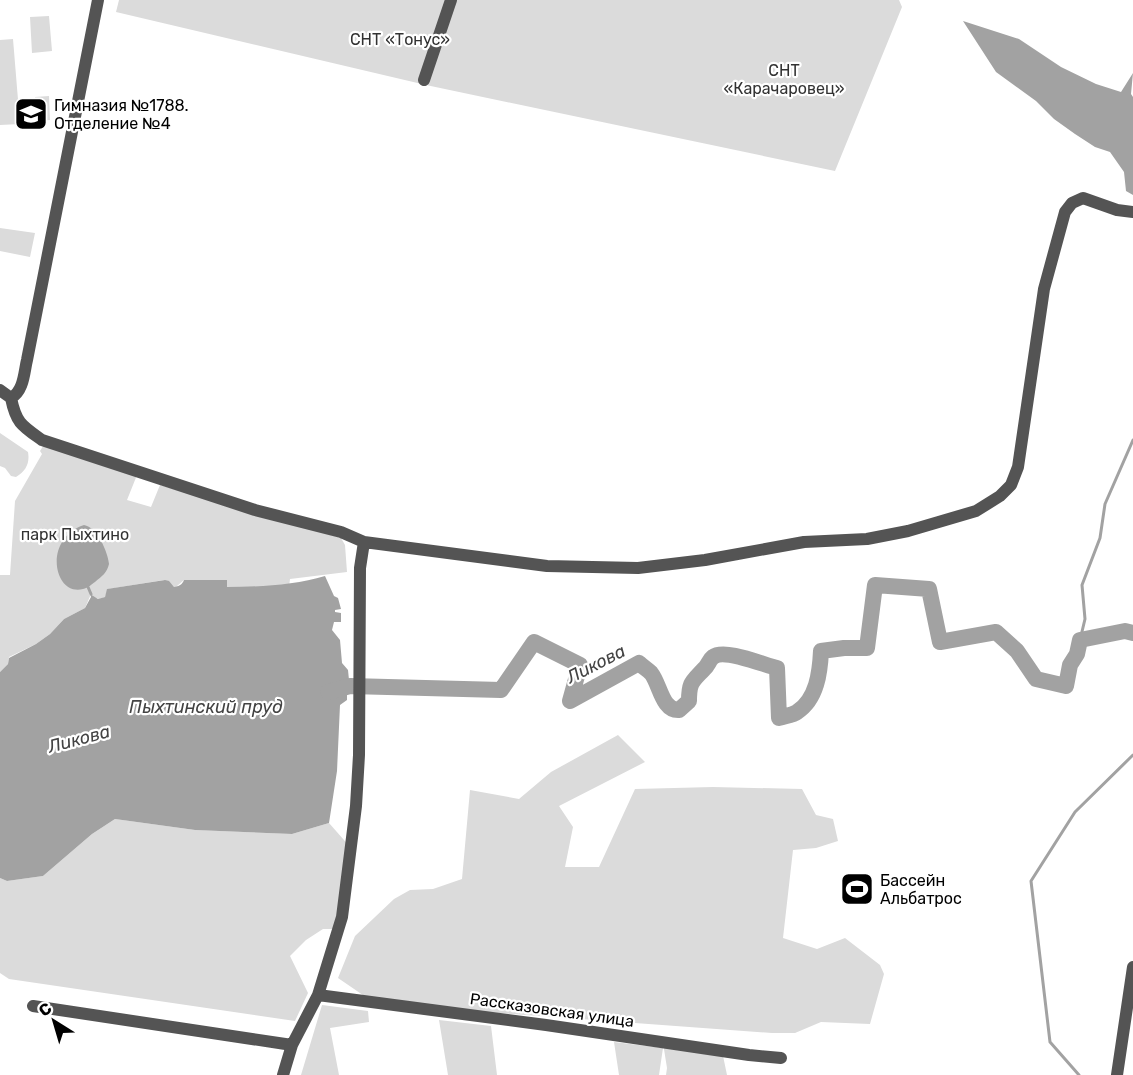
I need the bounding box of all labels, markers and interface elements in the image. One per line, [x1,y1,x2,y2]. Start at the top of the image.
park label: СНТ «Тонус» [350,30,450,49]
park label: СНТ «Карачаровец» [723,61,845,98]
school or university icon: Гимназия №1788. Отделение №4 [13,96,49,132]
place label: Гимназия №1788. Отделение №4 [54,96,189,133]
park label: парк Пыхтино [21,525,129,544]
water label: Ликова [562,640,630,689]
water label: Пыхтинский пруд [129,696,283,718]
water label: Ликова [45,720,113,758]
sports icon: Бассейн Альбатрос [839,871,875,907]
place label: Бассейн Альбатрос [880,871,962,908]
street label: Рассказовская улица [469,989,635,1031]
north arrow [24,991,84,1051]
text: С [35,998,55,1020]

